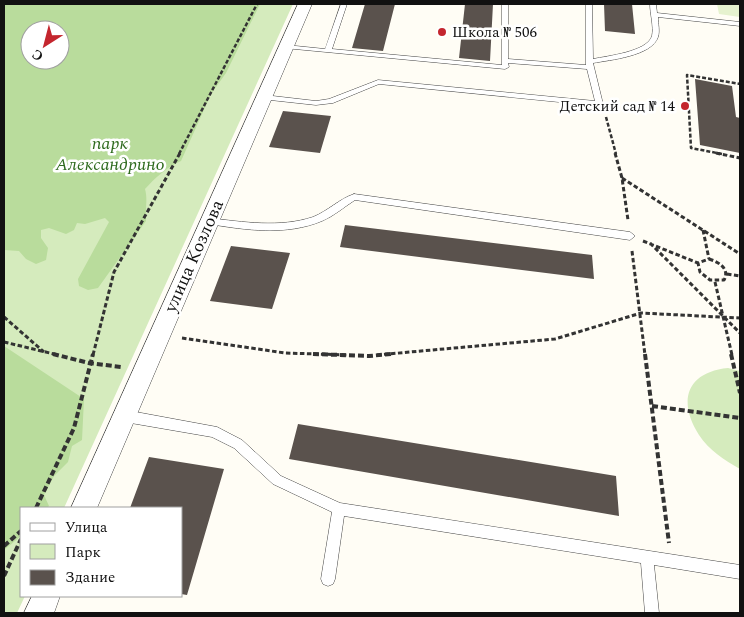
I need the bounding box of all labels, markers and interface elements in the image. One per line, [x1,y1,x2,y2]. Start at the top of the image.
north arrow [20,20,70,70]
place label: Школа № 506 [452,21,537,44]
marker: Школа № 506 [436,26,448,38]
text: С [27,44,48,67]
place label: Детский сад № 14 [560,95,675,118]
marker: Детский сад № 14 [679,100,691,112]
park label: парк Александрино [54,130,165,178]
street label: улица Козлова [157,195,231,318]
legend [20,507,182,597]
text: Улица [65,516,108,539]
text: Парк [65,541,101,564]
text: Здание [65,566,115,589]

